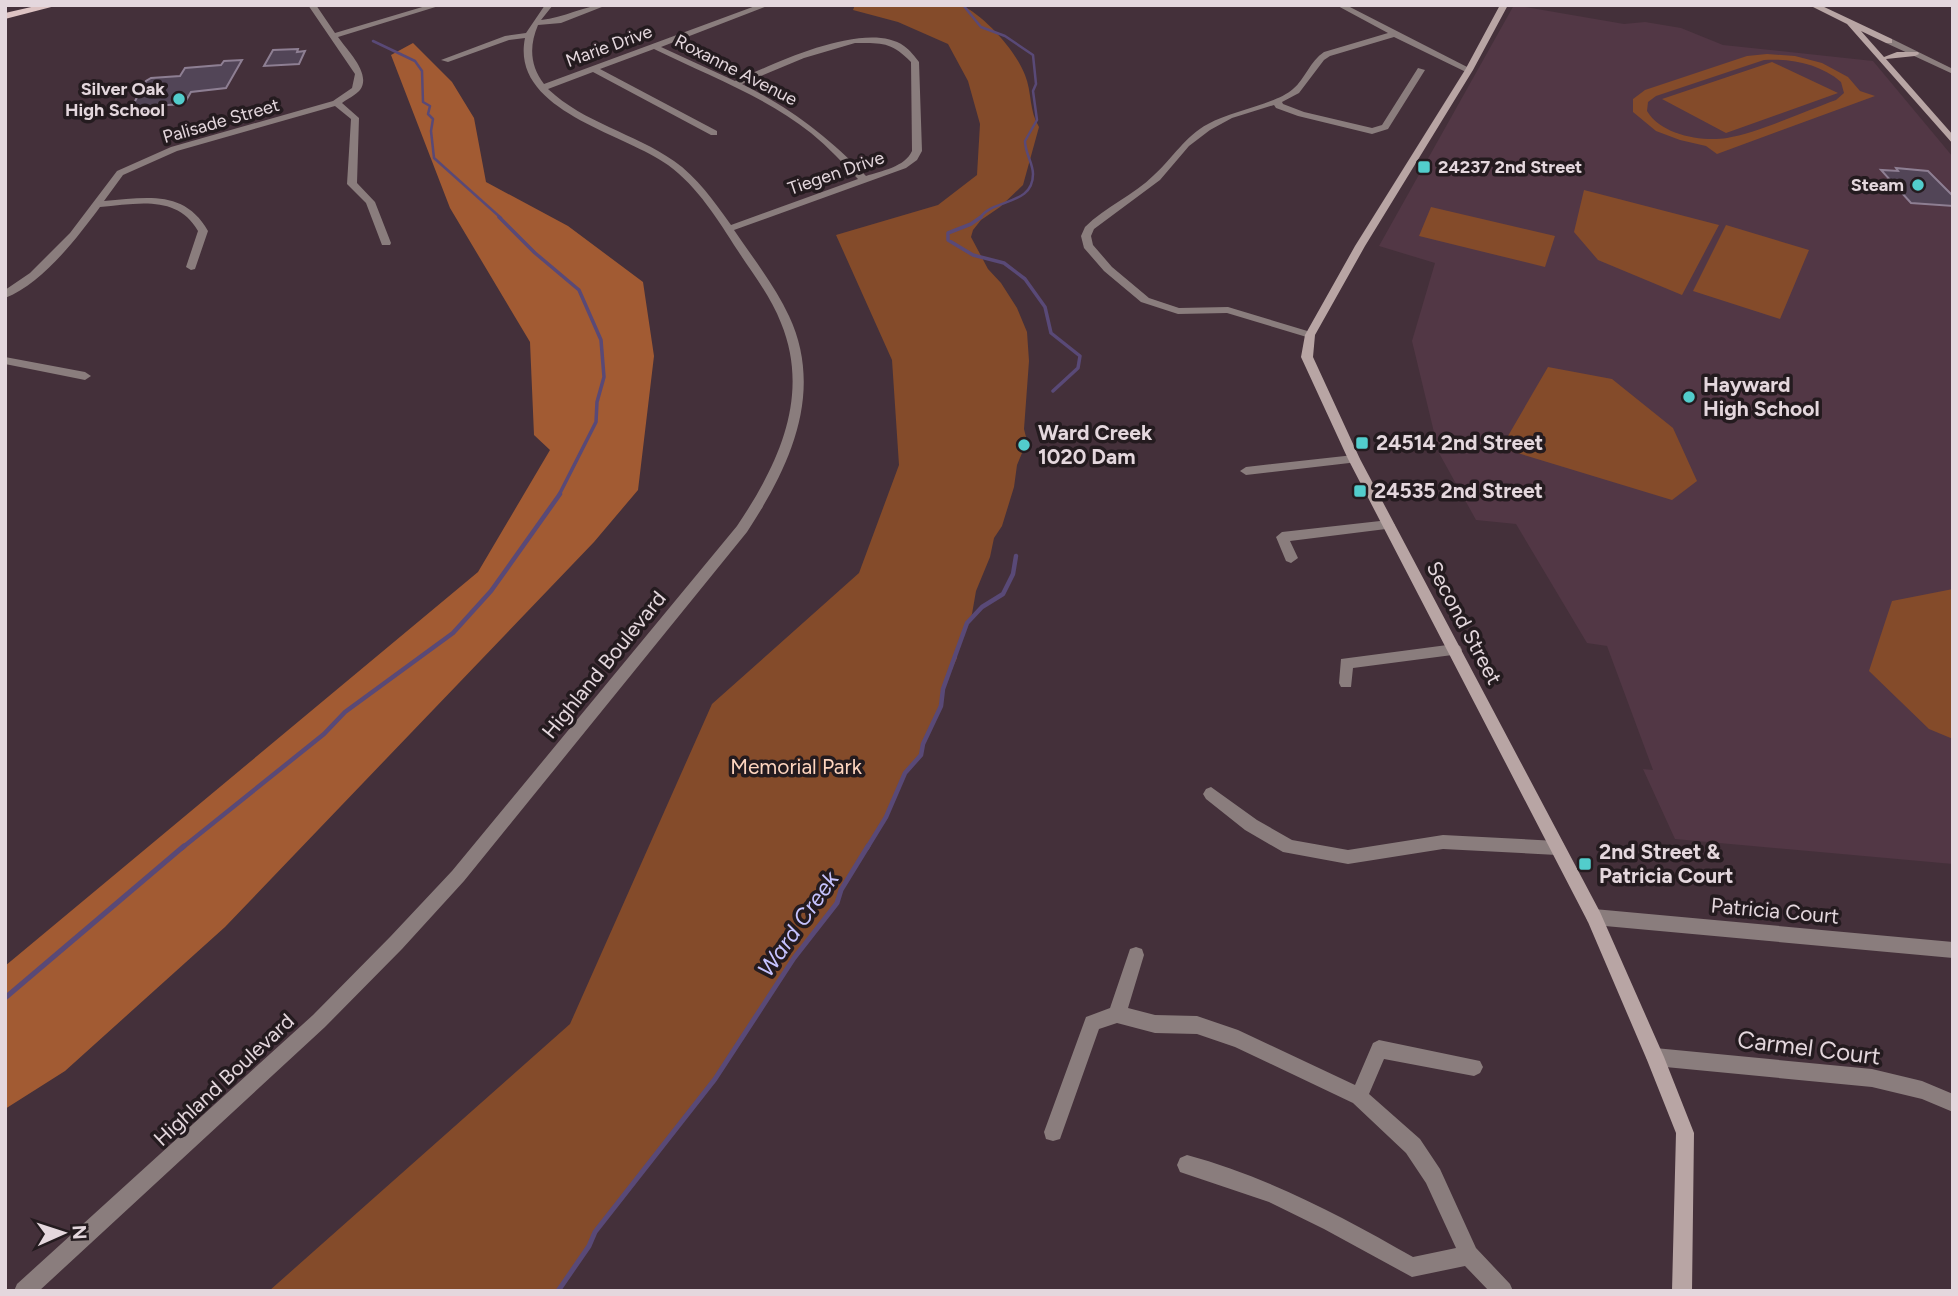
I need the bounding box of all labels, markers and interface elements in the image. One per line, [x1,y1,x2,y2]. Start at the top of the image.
street label: Marie Drive [563,20,655,72]
street label: Roxanne Avenue [671,30,801,110]
place label: Silver Oak High School [65,78,165,121]
marker: Silver Oak High School [171,91,187,107]
street label: Palisade Street [160,94,282,148]
street label: Tiegen Drive [785,146,887,200]
place label: 24237 2nd Street [1438,156,1582,178]
marker: 24237 2nd Street [1416,159,1432,175]
place label: Steam [1851,174,1904,196]
marker: Steam [1910,177,1926,193]
place label: Hayward High School [1703,372,1820,421]
marker: Hayward High School [1681,389,1697,405]
place label: Ward Creek 1020 Dam [1038,420,1153,469]
place label: 24514 2nd Street [1376,430,1543,455]
marker: 24514 2nd Street [1354,435,1370,451]
marker: Ward Creek 1020 Dam [1016,437,1032,453]
place label: 24535 2nd Street [1374,478,1543,503]
marker: 24535 2nd Street [1352,483,1368,499]
street label: Second Street [1421,557,1507,689]
street label: Highland Boulevard [536,586,671,743]
park label: Memorial Park [730,754,863,779]
place label: 2nd Street & Patricia Court [1599,839,1733,888]
marker: 2nd Street & Patricia Court [1577,856,1593,872]
water label: Ward Creek [751,865,845,982]
street label: Patricia Court [1710,892,1840,929]
street label: Highland Boulevard [148,1008,299,1151]
street label: Carmel Court [1736,1024,1882,1071]
north arrow [28,1198,98,1268]
text: N [68,1224,91,1240]

